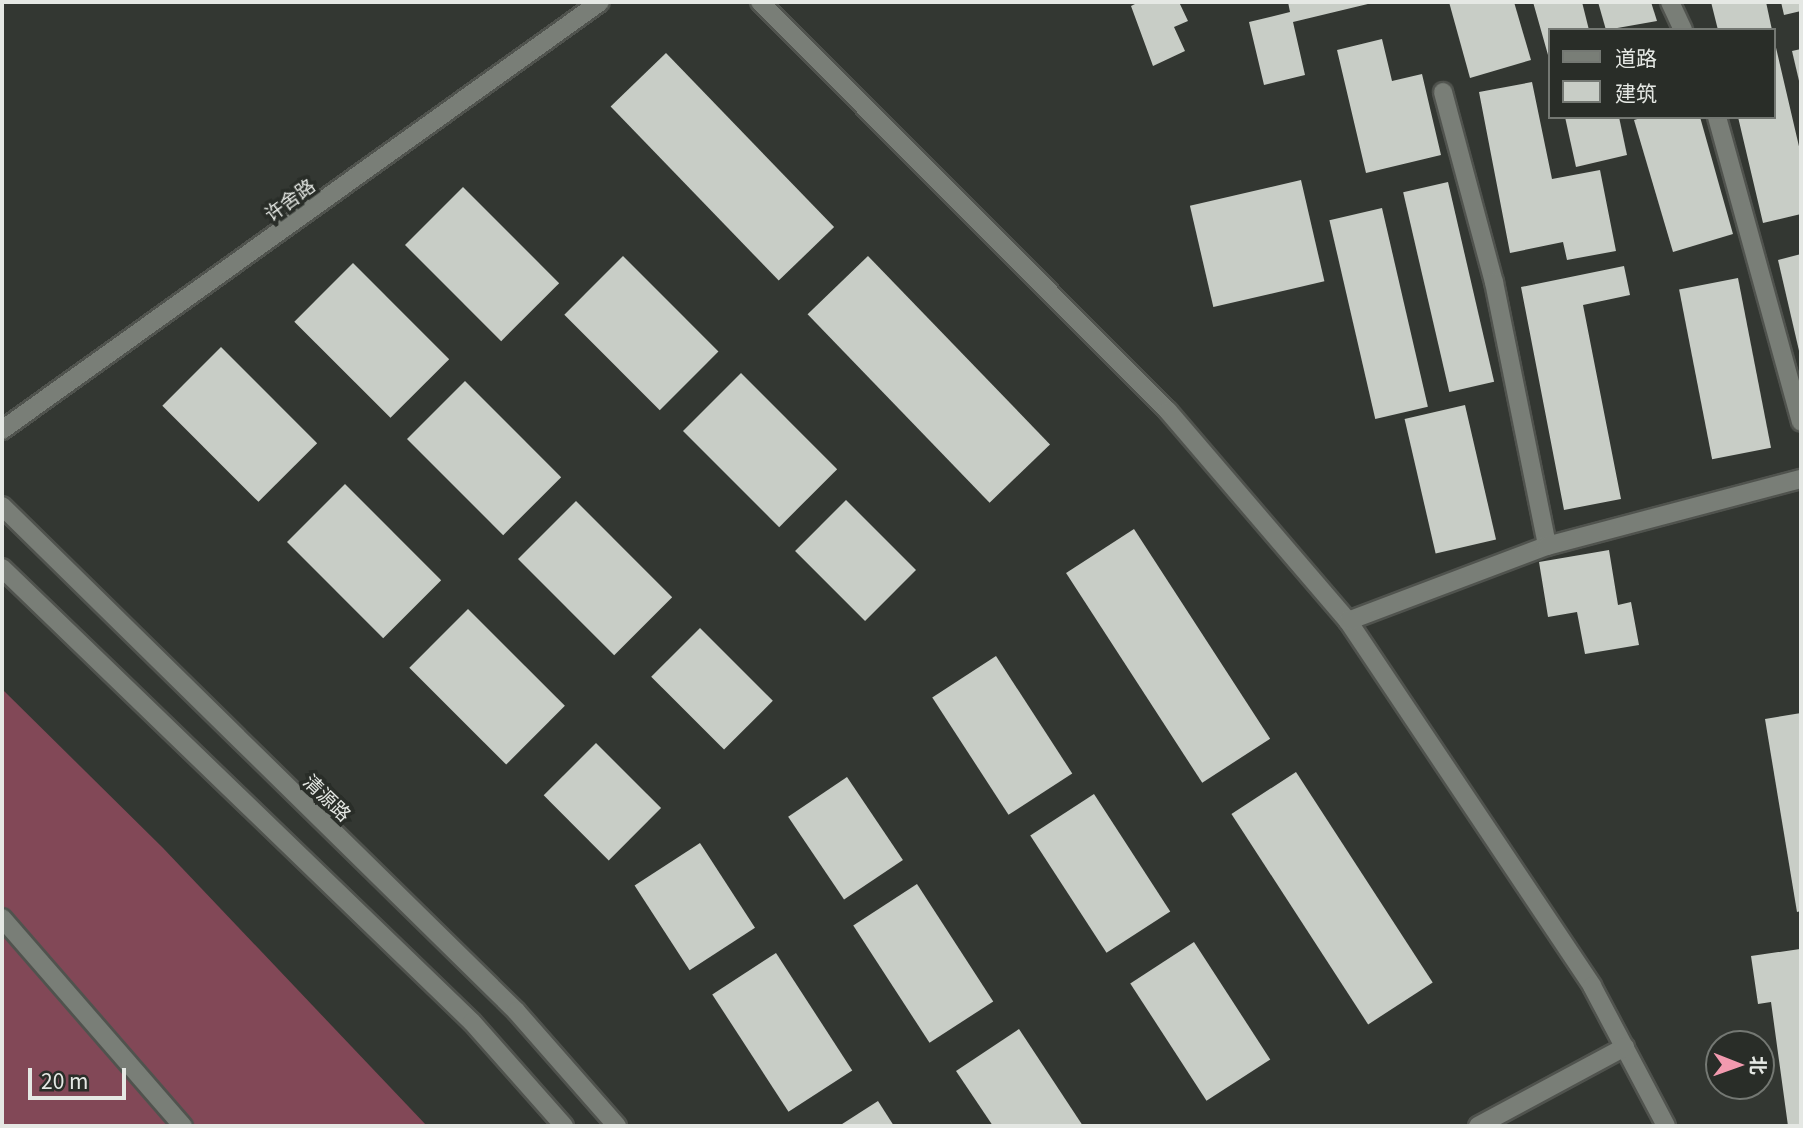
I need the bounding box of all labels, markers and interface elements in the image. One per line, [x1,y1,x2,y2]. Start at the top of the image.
legend [1548,28,1775,119]
text: 道路 [1615,42,1657,72]
text: 建筑 [1615,77,1657,107]
street label: 许舍路 [259,173,319,225]
street label: 清源路 [300,769,356,825]
north arrow [1705,1030,1775,1100]
scale bar [32,1054,130,1098]
text: 北 [1746,1056,1773,1075]
text: 20 m [41,1065,88,1095]

